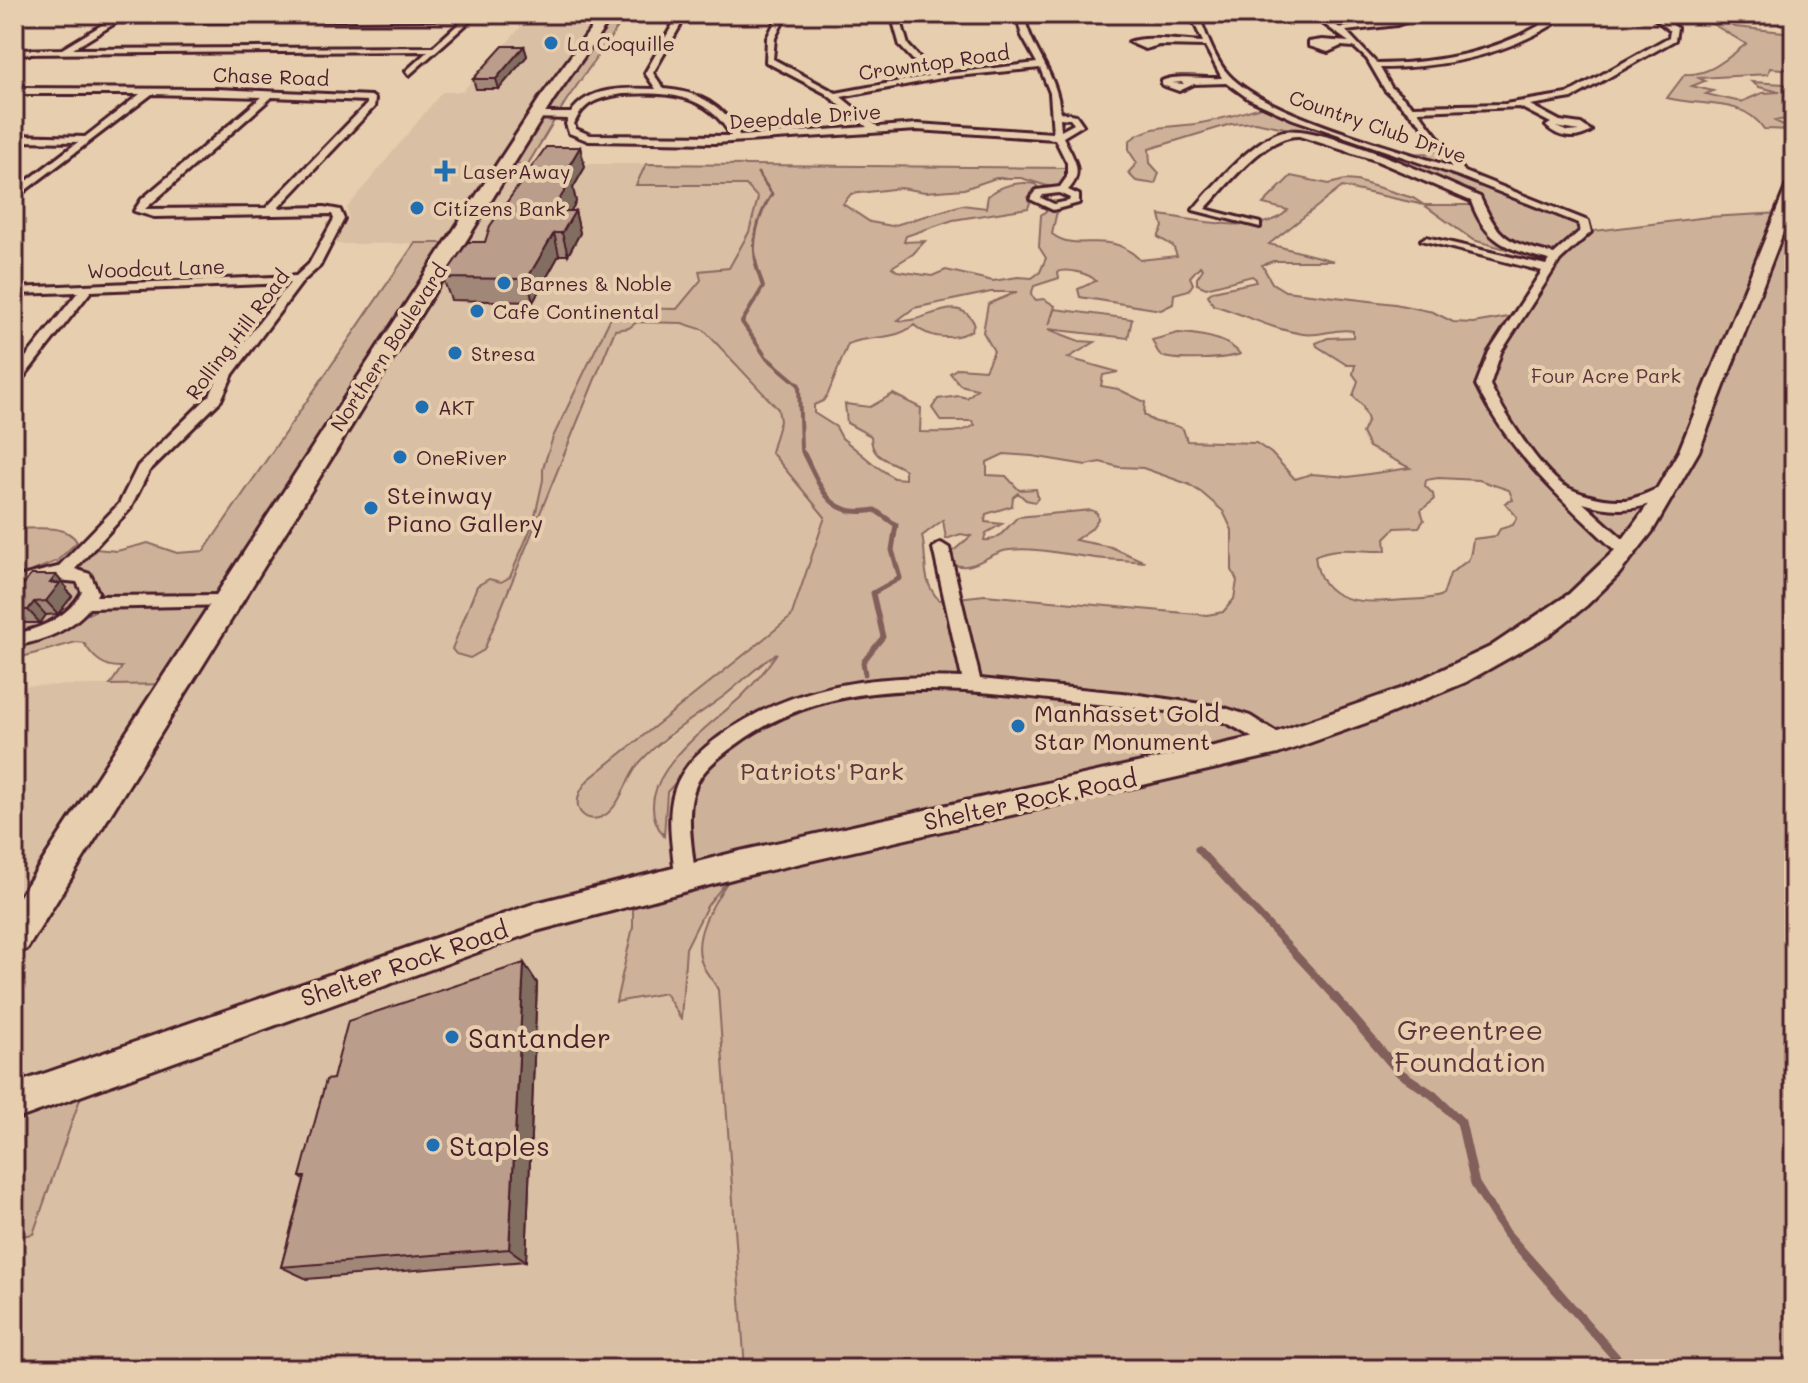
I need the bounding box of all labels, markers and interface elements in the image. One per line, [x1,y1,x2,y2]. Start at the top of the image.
place label: La Coquille [567,30,675,56]
marker: La Coquille [542,34,560,52]
street label: Crowntop Road [857,39,1011,85]
street label: Chase Road [212,61,330,91]
street label: Country Club Drive [1286,83,1470,169]
street label: Deepdale Drive [728,98,882,134]
place label: LaserAway [463,158,570,184]
marker: LaserAway [434,160,456,182]
place label: Citizens Bank [433,195,566,221]
marker: Citizens Bank [408,199,426,217]
street label: Woodcut Lane [86,253,226,283]
street label: Northern Boulevard [324,258,452,436]
street label: Rolling Hill Road [180,264,294,404]
place label: Barnes & Noble [520,270,672,296]
marker: Barnes & Noble [495,274,513,292]
place label: Cafe Continental [493,298,659,324]
marker: Cafe Continental [468,302,486,320]
place label: Stresa [471,340,536,366]
marker: Stresa [446,344,464,362]
park label: Four Acre Park [1531,362,1681,388]
place label: AKT [438,394,475,420]
marker: AKT [413,398,431,416]
place label: OneRiver [416,444,507,470]
marker: OneRiver [391,448,409,466]
place label: Steinway Piano Gallery [387,479,543,538]
marker: Steinway Piano Gallery [362,499,380,517]
place label: Manhasset Gold Star Monument [1034,697,1220,756]
marker: Manhasset Gold Star Monument [1009,717,1027,735]
park label: Patriots' Park [740,755,904,786]
street label: Shelter Rock Road [921,761,1139,837]
street label: Shelter Rock Road [296,913,512,1013]
park label: Greentree Foundation [1394,1011,1546,1079]
place label: Santander [468,1019,611,1055]
marker: Santander [443,1028,461,1046]
place label: Staples [449,1127,550,1163]
marker: Staples [424,1136,442,1154]

